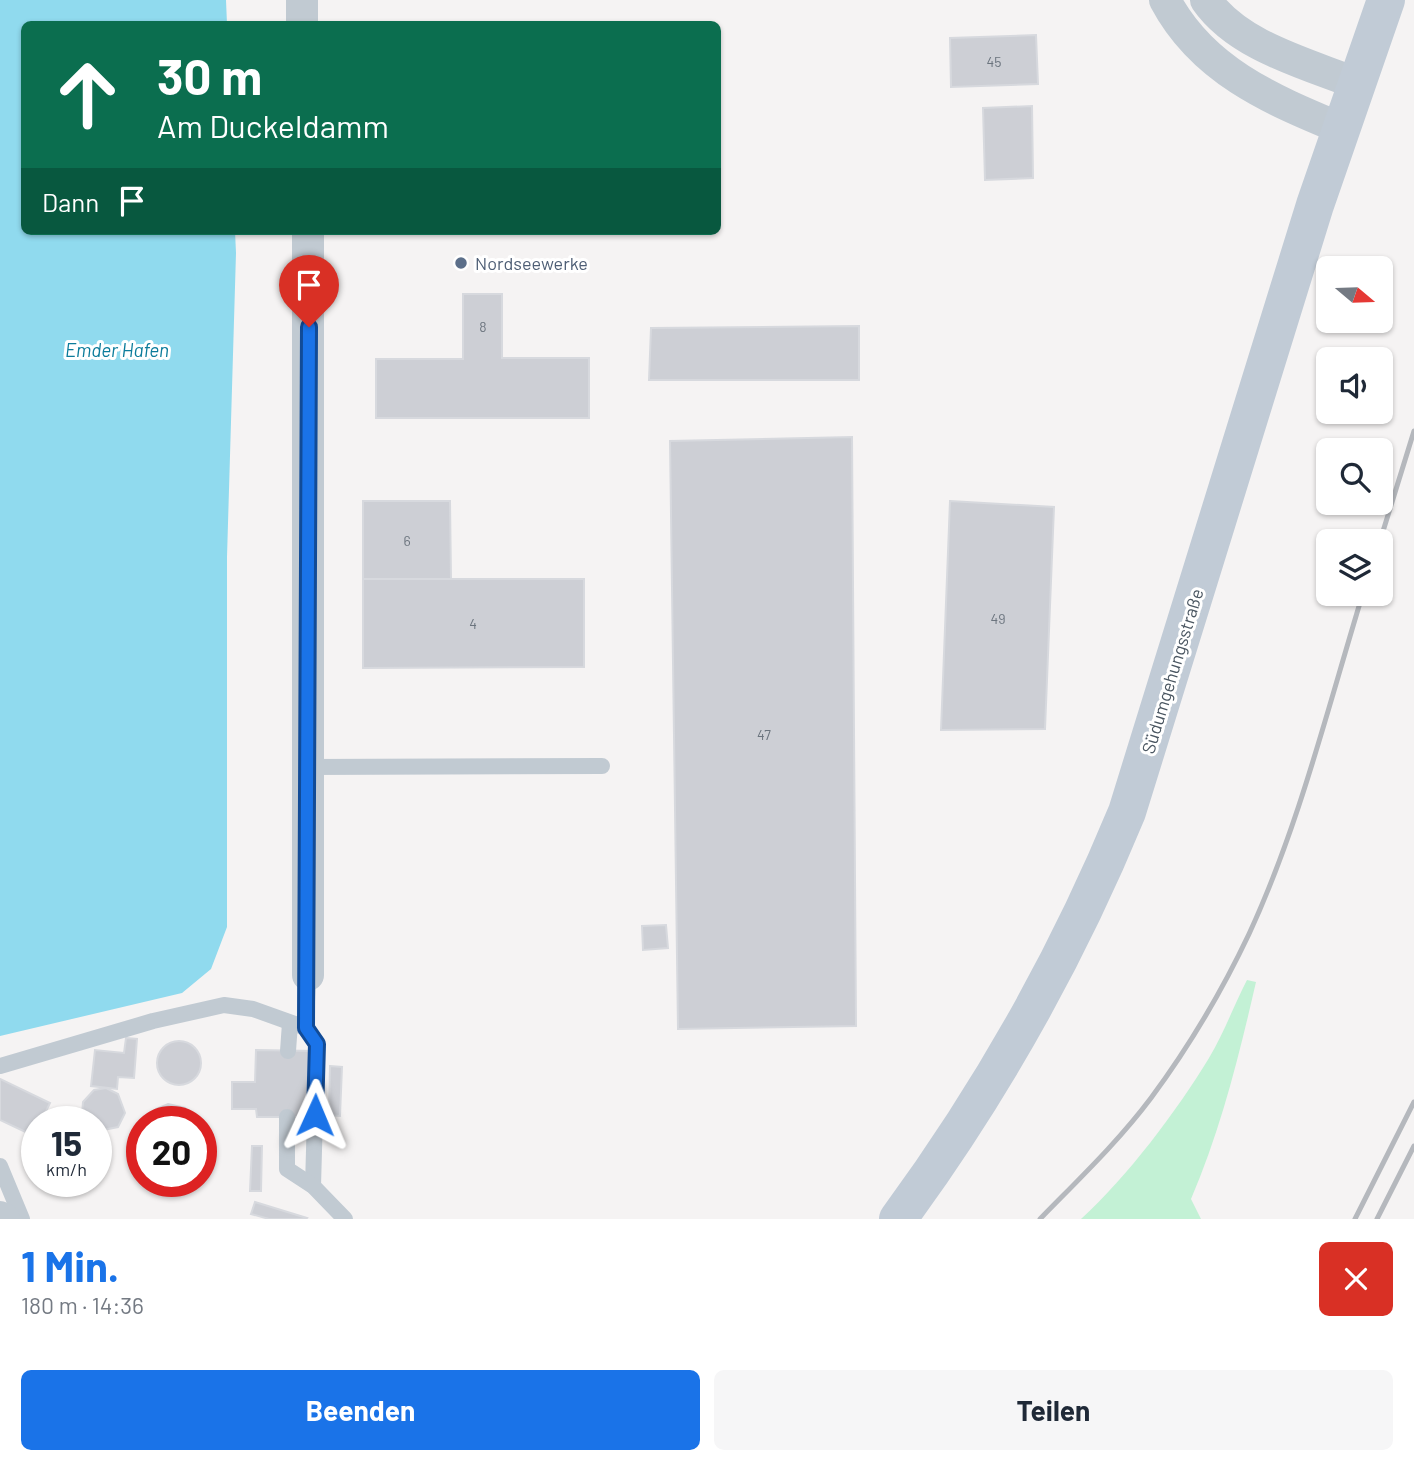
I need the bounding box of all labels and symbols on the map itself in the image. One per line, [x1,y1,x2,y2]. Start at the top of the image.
house number: 45 [987,53,1001,70]
place label: Nordseewerke [475,252,588,274]
pin [279,255,339,327]
marker: Nordseewerke [453,255,469,271]
north arrow [1316,256,1393,332]
house number: 8 [479,318,487,335]
water label: Emder Hafen [65,338,169,361]
house number: 6 [403,532,411,549]
street label: Südumgehungsstraße [1136,586,1208,756]
house number: 49 [990,610,1006,627]
house number: 4 [469,615,477,632]
house number: 47 [757,726,771,743]
position arrow [278,1078,352,1152]
speed limit sign: 20 [126,1106,217,1197]

